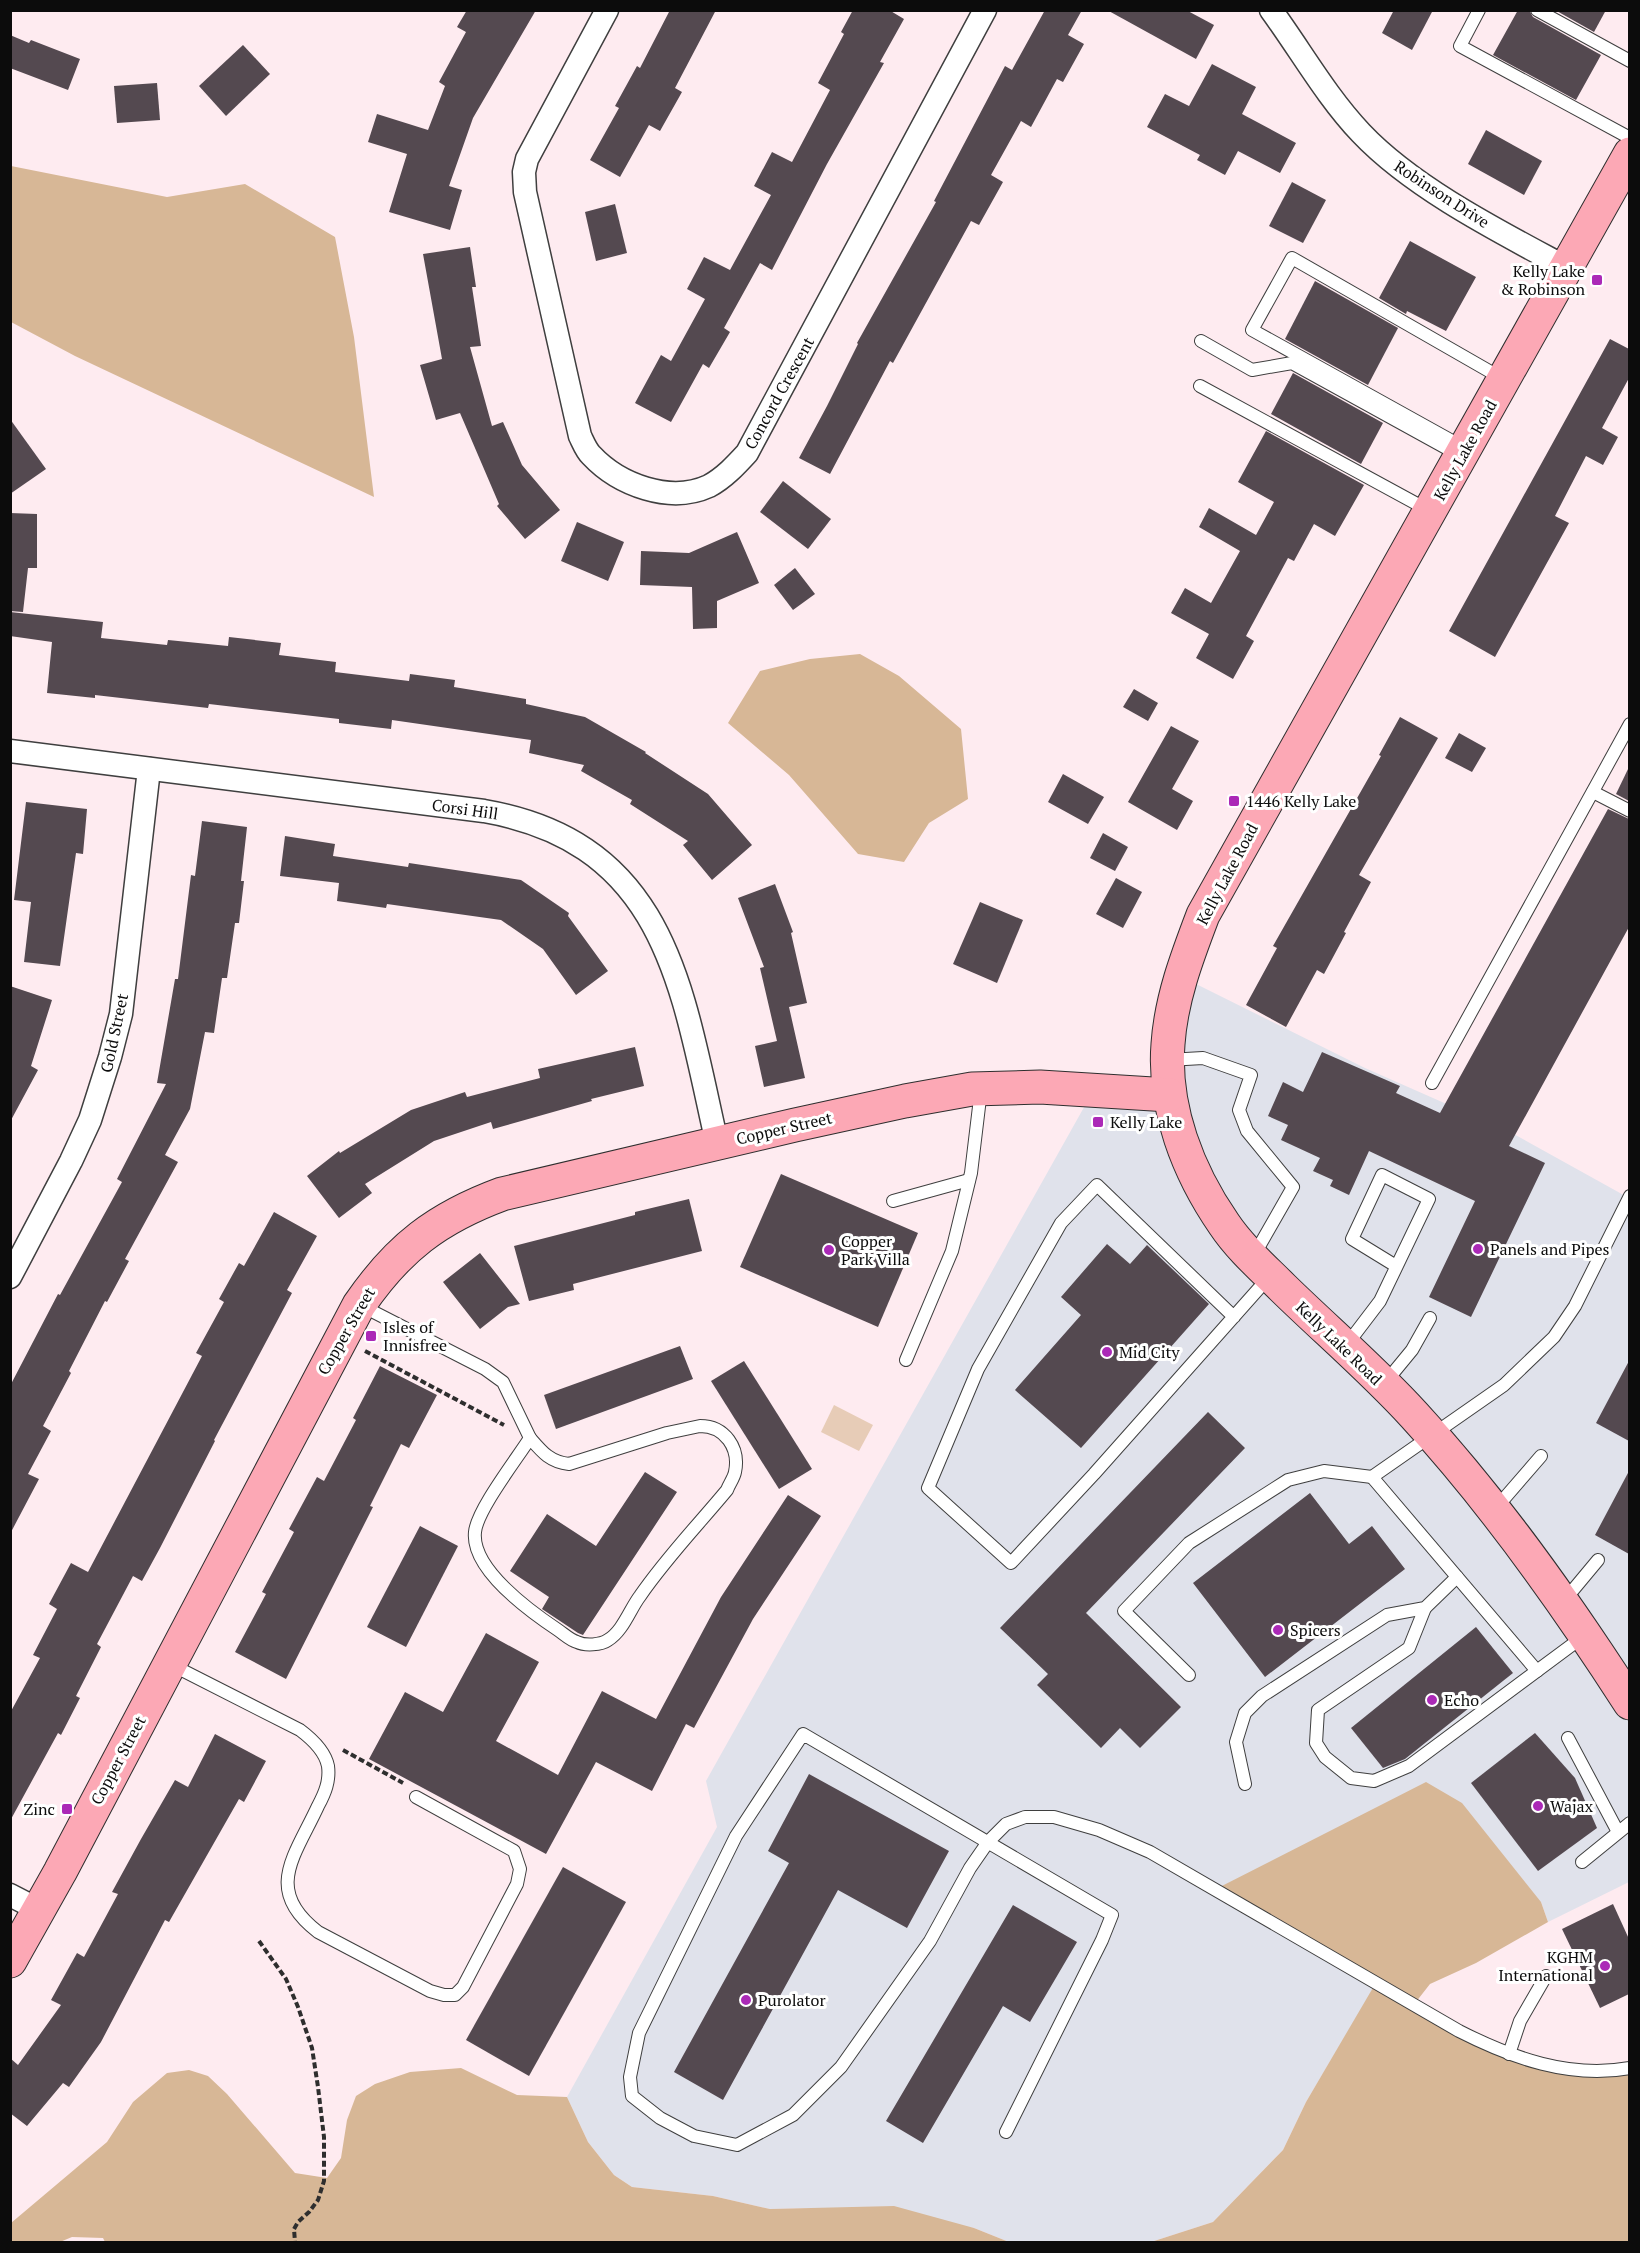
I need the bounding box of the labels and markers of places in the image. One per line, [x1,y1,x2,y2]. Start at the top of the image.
place label: Kelly Lake & Robinson [1500,260,1585,300]
marker: Kelly Lake & Robinson [1590,273,1604,287]
place label: 1446 Kelly Lake [1246,790,1356,812]
marker: 1446 Kelly Lake [1227,794,1241,808]
place label: Kelly Lake [1110,1111,1182,1133]
marker: Kelly Lake [1091,1115,1105,1129]
place label: Copper Park Villa [841,1230,910,1270]
place label: Panels and Pipes [1490,1238,1610,1260]
marker: Panels and Pipes [1471,1242,1485,1256]
marker: Copper Park Villa [822,1243,836,1257]
place label: Isles of Innisfree [383,1316,447,1356]
marker: Isles of Innisfree [364,1329,378,1343]
place label: Mid City [1119,1341,1180,1363]
marker: Mid City [1100,1345,1114,1359]
place label: Spicers [1290,1619,1341,1641]
marker: Spicers [1271,1623,1285,1637]
place label: Echo [1444,1689,1479,1711]
marker: Echo [1425,1693,1439,1707]
place label: Wajax [1550,1795,1594,1817]
place label: Zinc [23,1798,55,1820]
marker: Wajax [1531,1799,1545,1813]
marker: Zinc [60,1802,74,1816]
place label: KGHM International [1498,1946,1593,1986]
marker: KGHM International [1598,1959,1612,1973]
place label: Purolator [758,1989,826,2011]
marker: Purolator [739,1993,753,2007]

